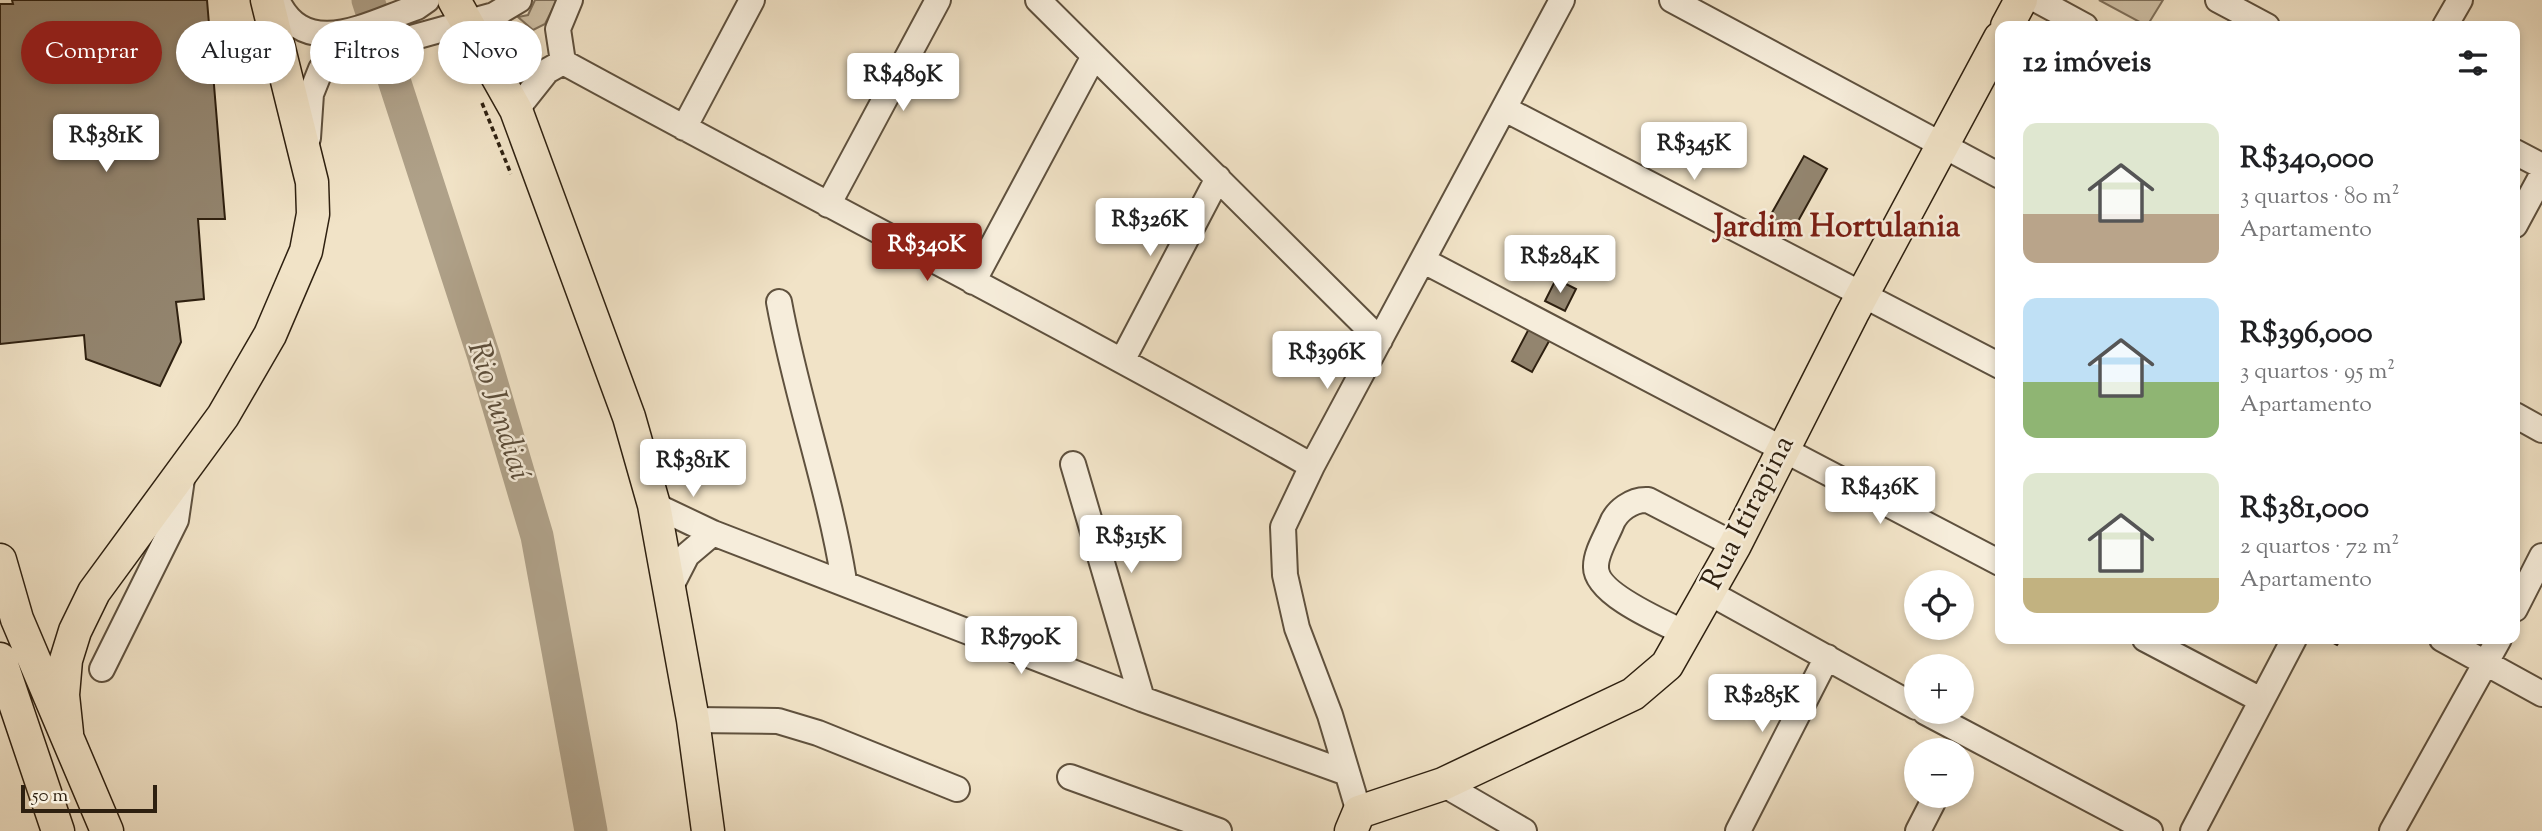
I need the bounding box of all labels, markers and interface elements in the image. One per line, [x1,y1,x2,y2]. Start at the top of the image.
chip: Comprar [21,21,162,84]
chip: Alugar [176,21,296,84]
chip: Filtros [310,21,424,84]
chip: Novo [438,21,542,84]
text: 12 imóveis [2023,42,2151,85]
icon: filters [2454,44,2492,82]
pin: R$489K [846,54,960,113]
text: R$489K [863,59,943,92]
pin: R$381K [49,114,163,174]
text: R$381K [69,120,143,153]
pin: R$345K [1637,122,1751,182]
text: R$345K [1657,128,1731,161]
text: R$340,000 [2240,138,2374,181]
icon: home [2079,151,2163,235]
text: 3 quartos · 80 m² [2240,181,2399,214]
pin: R$326K [1093,198,1207,258]
text: R$326K [1112,204,1188,237]
district label: Jardim Hortulania [1712,205,1961,251]
text: Apartamento [2240,214,2372,247]
pin: R$340K [870,224,984,283]
text: R$340K [888,229,966,262]
pin: R$284K [1503,236,1617,295]
text: R$284K [1520,241,1600,274]
text: R$396,000 [2240,313,2373,356]
icon: home [2079,326,2163,410]
pin: R$396K [1270,332,1384,391]
water label: Rio Jundiaí [454,336,542,487]
text: R$396K [1288,337,1366,370]
text: 3 quartos · 95 m² [2240,356,2395,389]
text: Apartamento [2240,389,2372,422]
street label: Rua Itirapina [1692,428,1806,598]
pin: R$381K [636,440,750,499]
text: R$381K [656,445,730,478]
pin: R$436K [1823,466,1937,526]
text: R$436K [1841,472,1919,505]
text: R$381,000 [2240,488,2369,531]
icon: home [2079,501,2163,585]
pin: R$315K [1074,516,1188,575]
text: R$315K [1096,521,1166,554]
text: 2 quartos · 72 m² [2240,531,2399,564]
text: Apartamento [2240,564,2372,597]
map controls [1904,570,1974,808]
button: locate [1904,570,1974,640]
pin: R$790K [964,616,1078,676]
text: R$790K [981,622,1061,655]
button: + [1904,654,1974,724]
pin: R$285K [1705,674,1819,734]
text: R$285K [1724,680,1800,713]
button: − [1904,738,1974,808]
scale bar [21,782,158,814]
text: 50 m [32,783,68,810]

